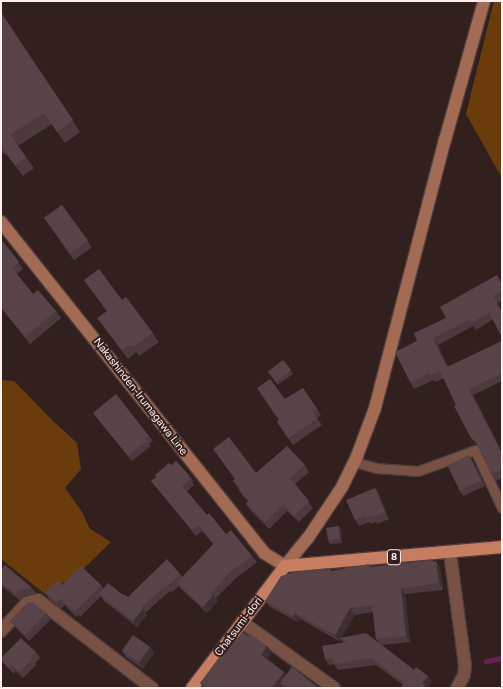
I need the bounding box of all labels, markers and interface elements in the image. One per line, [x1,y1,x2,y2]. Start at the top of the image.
street label: Nakashinden-Irumagawa Line [90,336,190,458]
road number: 8 [386,549,402,565]
street label: Chatsumi-dori [212,595,266,659]

